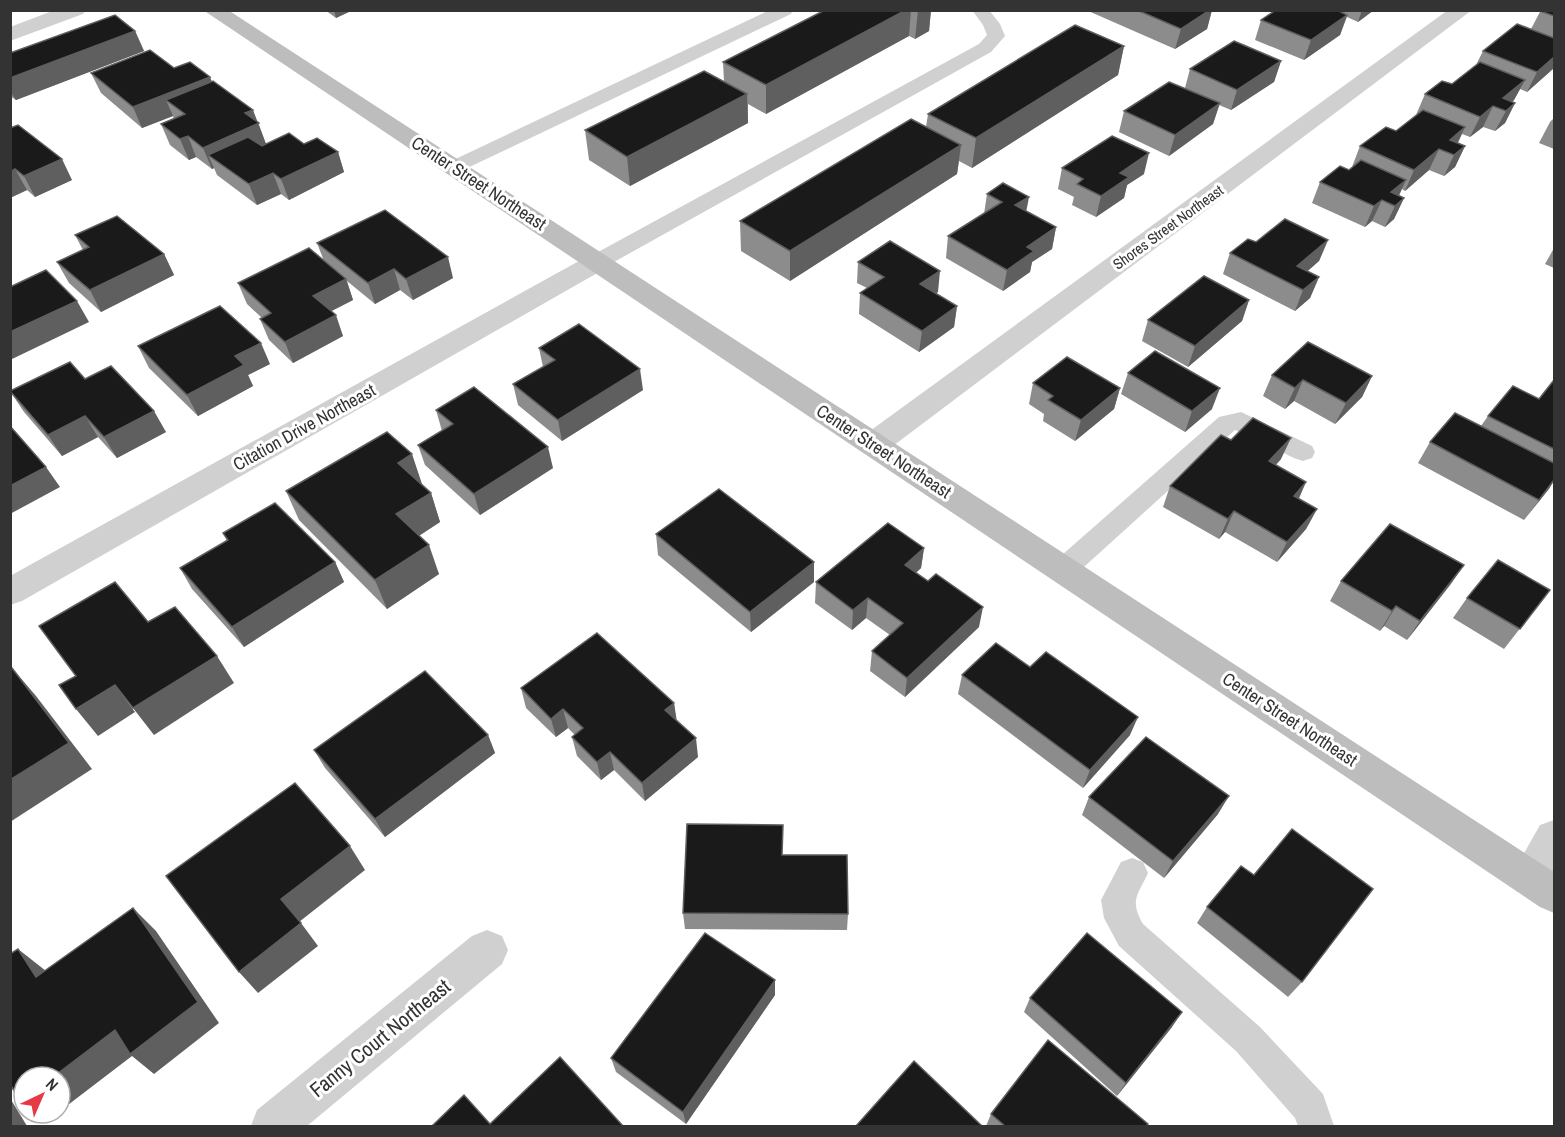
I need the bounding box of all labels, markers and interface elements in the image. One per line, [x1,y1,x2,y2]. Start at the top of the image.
street label: Center Street Northeast [407,130,551,236]
street label: Shores Street Northeast [1108,179,1228,274]
street label: Citation Drive Northeast [228,377,380,477]
street label: Center Street Northeast [812,398,956,504]
street label: Center Street Northeast [1218,666,1362,772]
street label: Fanny Court Northeast [304,972,457,1104]
north arrow [12,1065,72,1125]
text: N [41,1073,63,1095]

